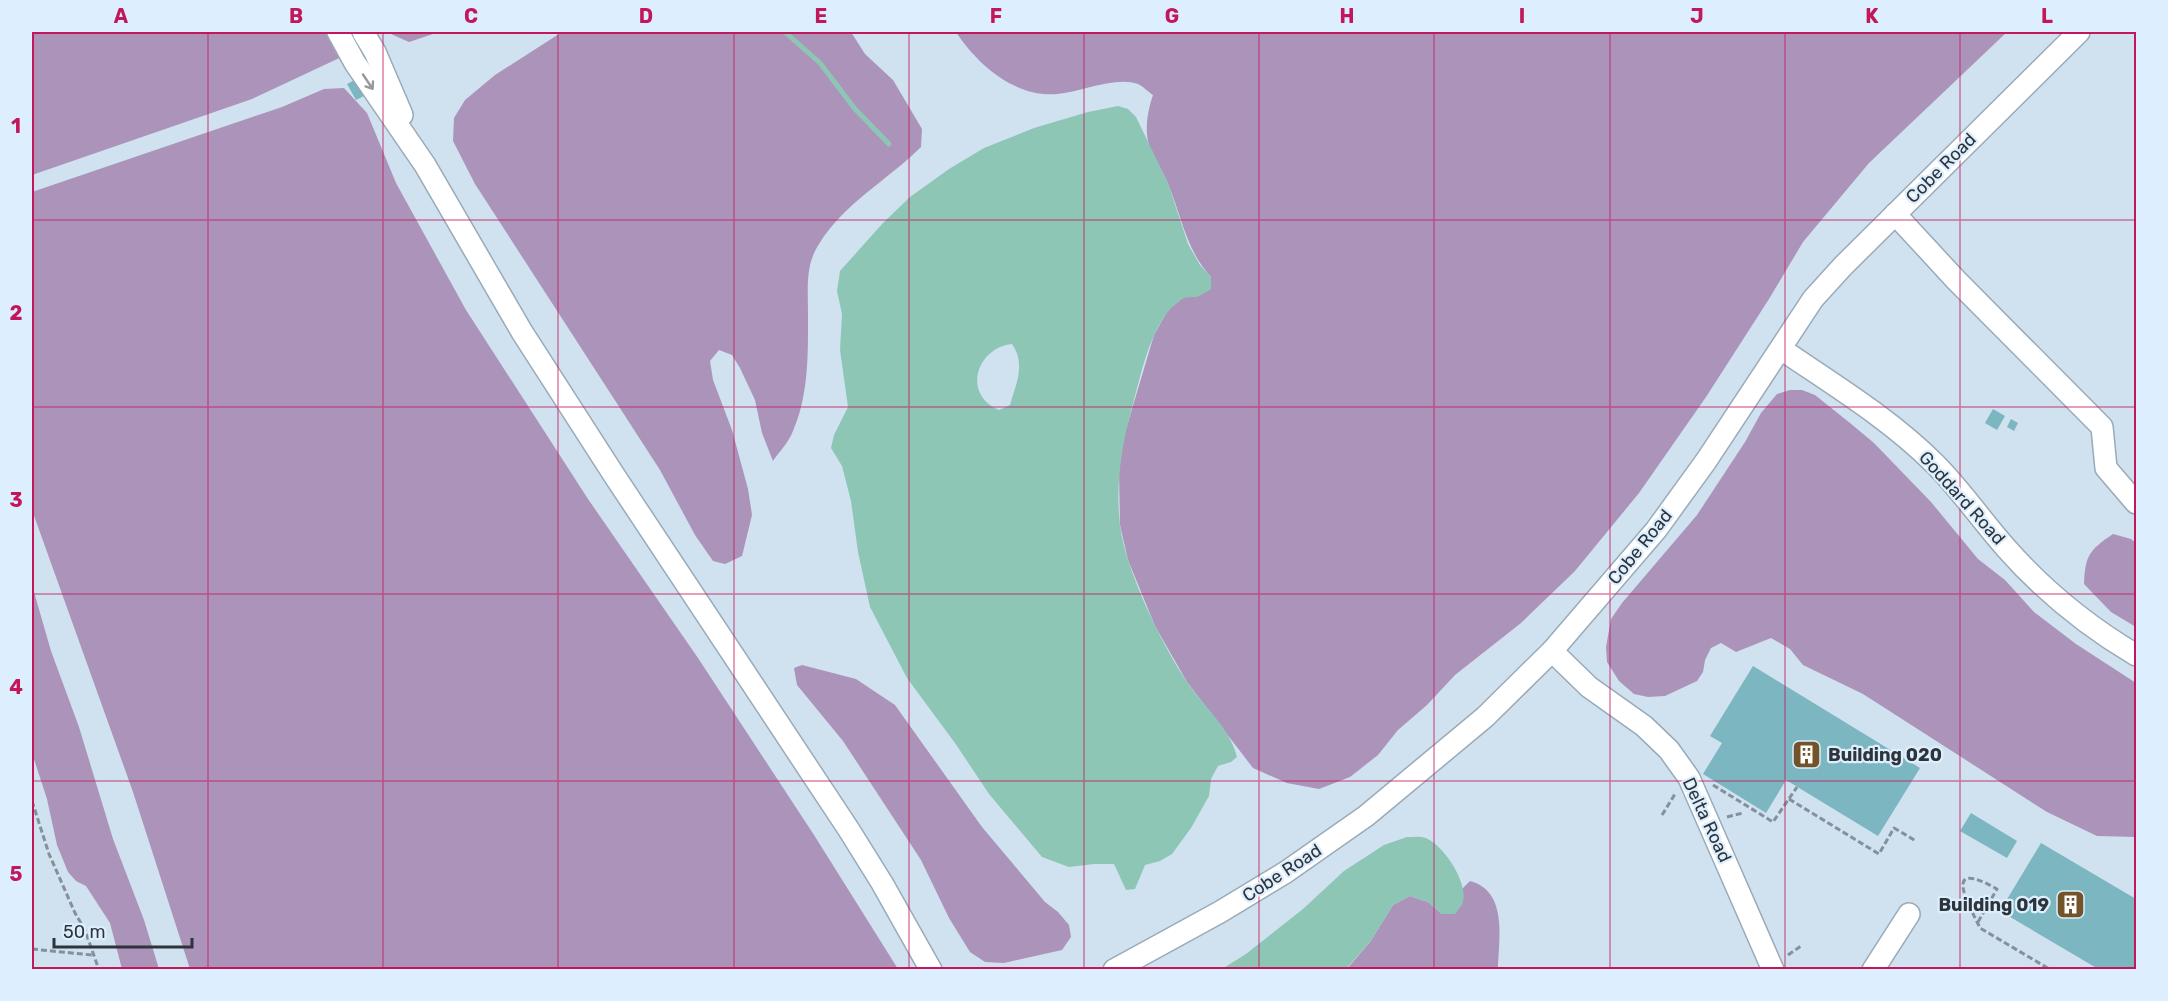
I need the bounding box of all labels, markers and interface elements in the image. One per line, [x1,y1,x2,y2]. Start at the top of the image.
text: A [114,4,129,28]
text: B [289,4,303,28]
text: C [464,4,478,28]
text: D [639,4,653,28]
text: E [815,4,827,28]
text: F [990,4,1002,28]
text: G [1165,4,1179,28]
text: H [1340,4,1354,28]
text: I [1519,4,1525,28]
text: J [1690,4,1704,28]
text: K [1865,4,1879,28]
text: L [2041,4,2053,28]
one-way arrow [362,73,374,89]
text: 1 [11,114,21,138]
street label: Cobe Road [1901,128,1981,208]
text: 2 [10,301,23,325]
street label: Goddard Road [1914,447,2010,549]
text: 3 [9,488,23,512]
street label: Cobe Road [1603,505,1677,589]
text: 4 [9,675,23,699]
building icon: Building 020 [1791,739,1823,771]
place label: Building 020 [1828,744,1942,766]
street label: Delta Road [1678,774,1736,866]
street label: Cobe Road [1238,839,1326,907]
text: 5 [10,862,23,886]
building icon: Building 019 [2054,889,2086,921]
place label: Building 019 [1938,894,2049,916]
scale bar [54,911,192,949]
text: 50 m [63,921,106,943]

